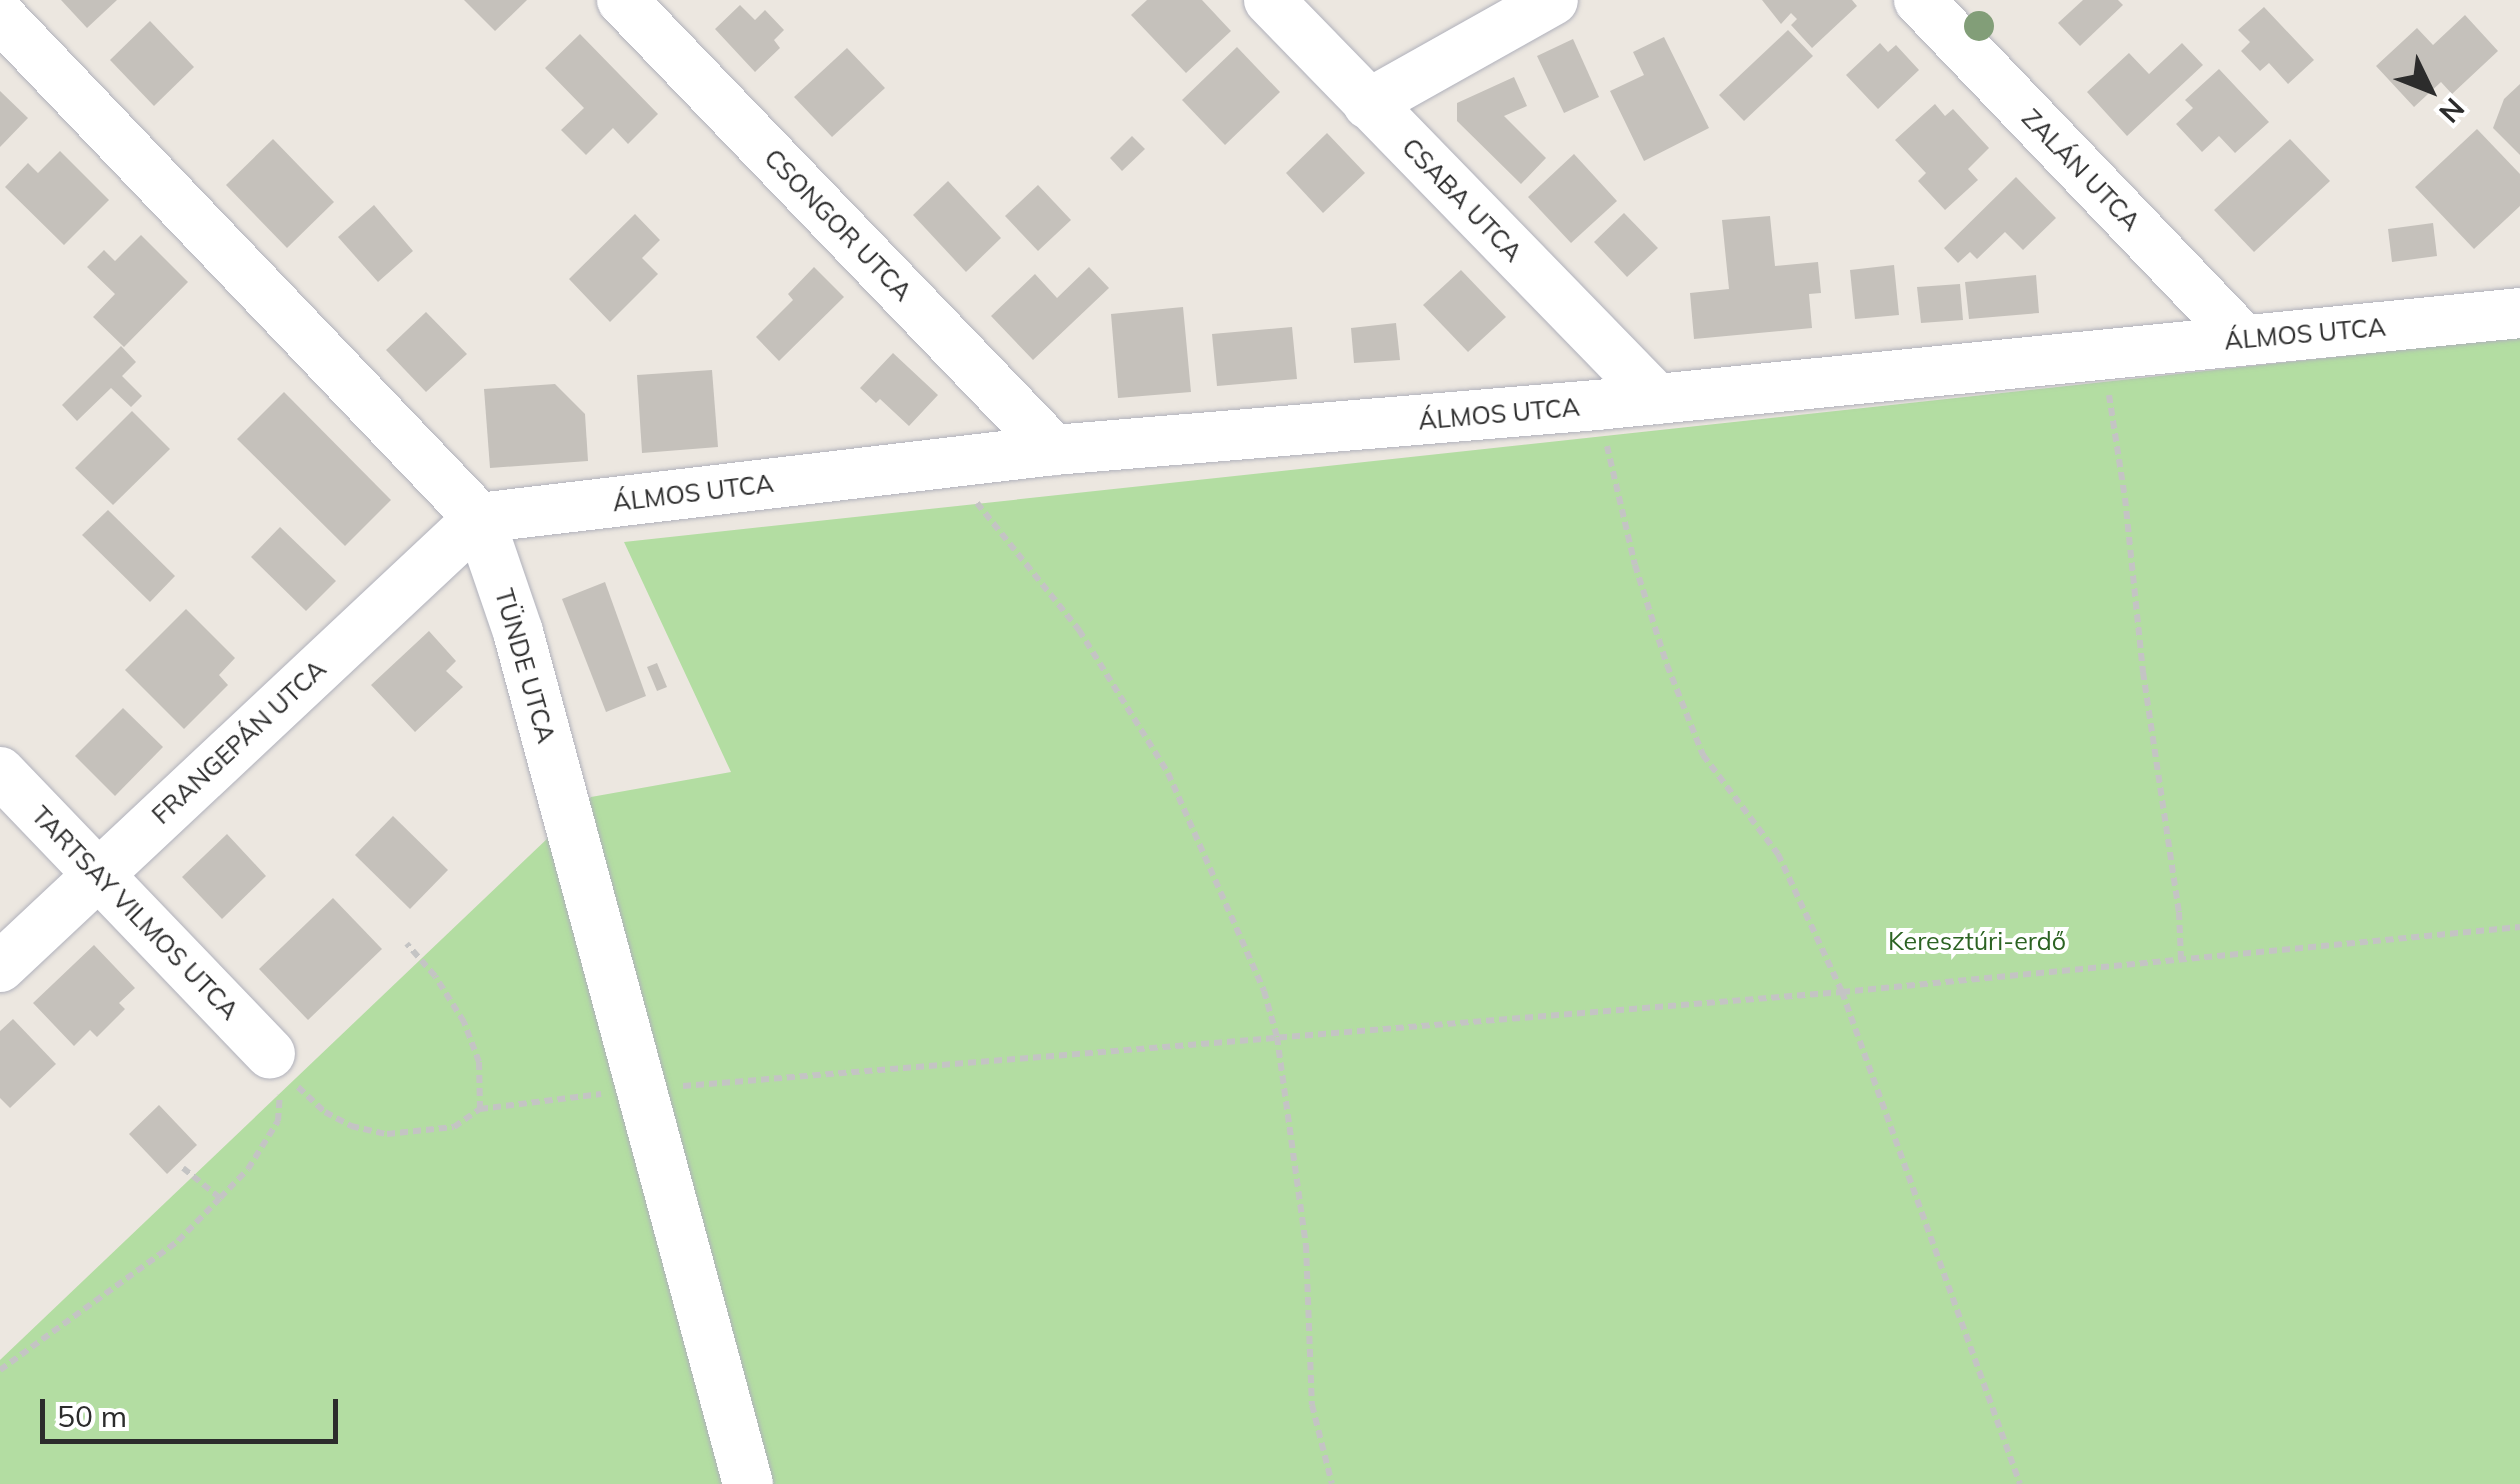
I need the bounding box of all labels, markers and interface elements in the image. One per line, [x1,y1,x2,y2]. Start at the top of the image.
north arrow [2380,40,2480,140]
text: N [2432,91,2472,130]
street label: ZALÁN UTCA [2016,103,2146,237]
street label: CSABA UTCA [1396,132,1528,268]
street label: CSONGOR UTCA [758,143,918,307]
street label: ÁLMOS UTCA [2223,312,2387,356]
street label: ÁLMOS UTCA [1417,392,1581,436]
street label: ÁLMOS UTCA [611,468,775,518]
street label: TÜNDE UTCA [489,585,561,747]
street label: FRANGEPÁN UTCA [146,654,332,830]
street label: TARTSAY VILMOS UTCA [25,800,245,1026]
park label: Keresztúri-erdő [1888,926,2066,956]
scale bar [45,1379,342,1441]
text: 50 m [57,1397,127,1435]

